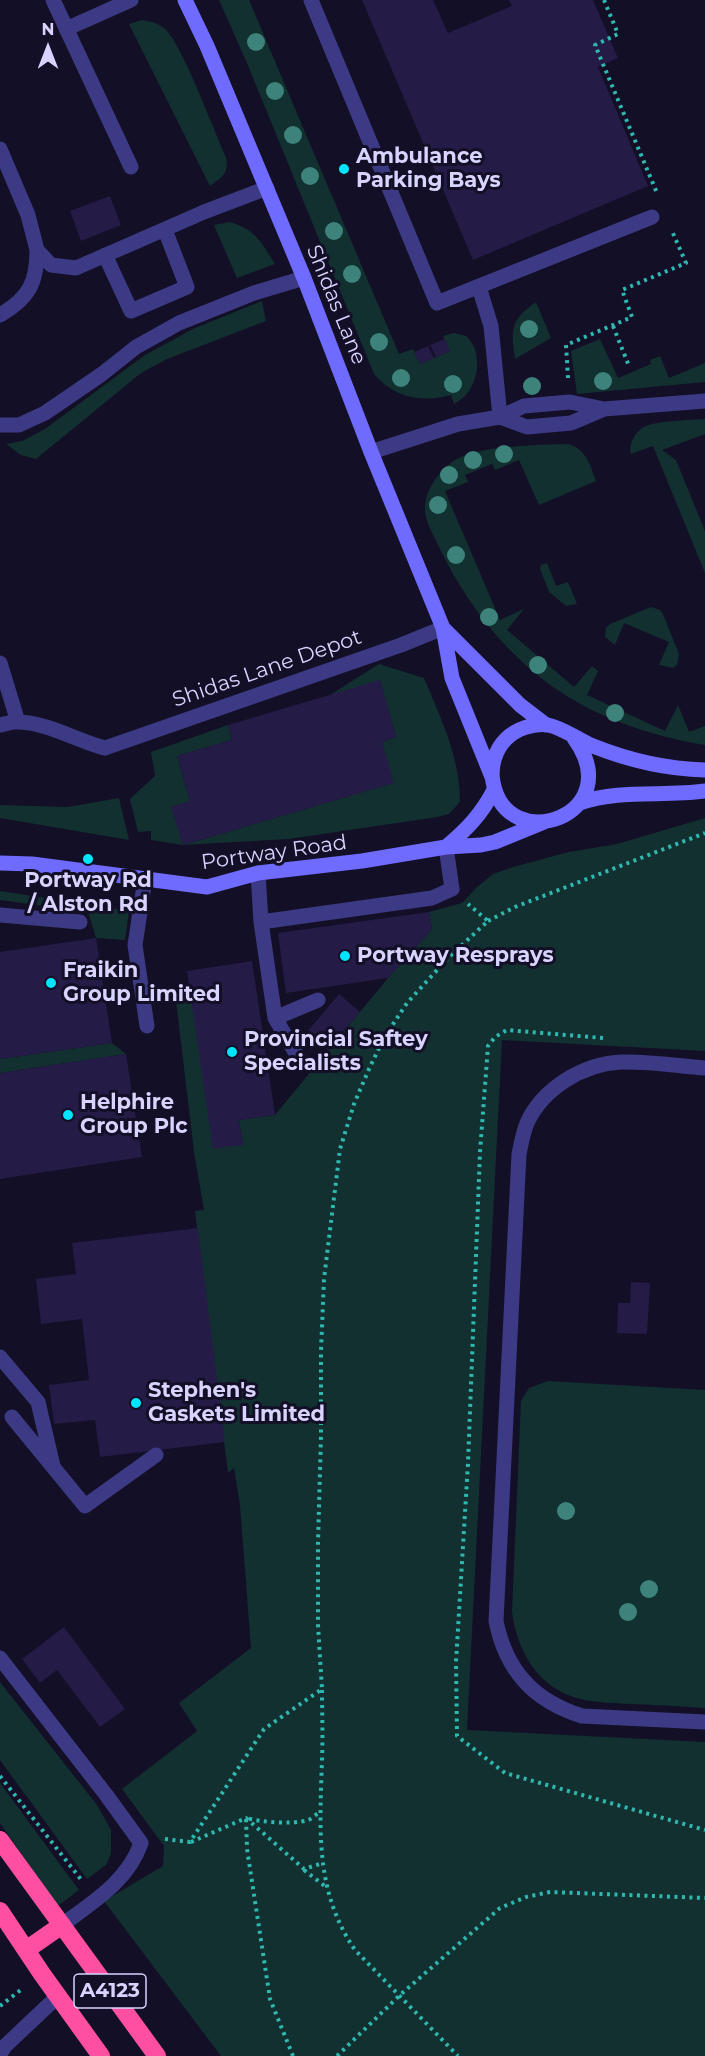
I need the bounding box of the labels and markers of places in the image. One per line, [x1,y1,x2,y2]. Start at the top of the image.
place label: Ambulance Parking Bays [356,144,501,194]
marker: Ambulance Parking Bays [337,162,351,176]
marker: Portway Rd / Alston Rd [81,852,95,866]
place label: Portway Rd / Alston Rd [24,868,152,918]
place label: Portway Resprays [357,943,554,969]
marker: Portway Resprays [338,949,352,963]
place label: Fraikin Group Limited [63,958,221,1008]
marker: Fraikin Group Limited [44,976,58,990]
place label: Provincial Saftey Specialists [244,1027,428,1077]
marker: Provincial Saftey Specialists [225,1045,239,1059]
place label: Helphire Group Plc [80,1090,188,1140]
marker: Helphire Group Plc [61,1108,75,1122]
place label: Stephen's Gaskets Limited [148,1378,325,1428]
marker: Stephen's Gaskets Limited [129,1396,143,1410]

